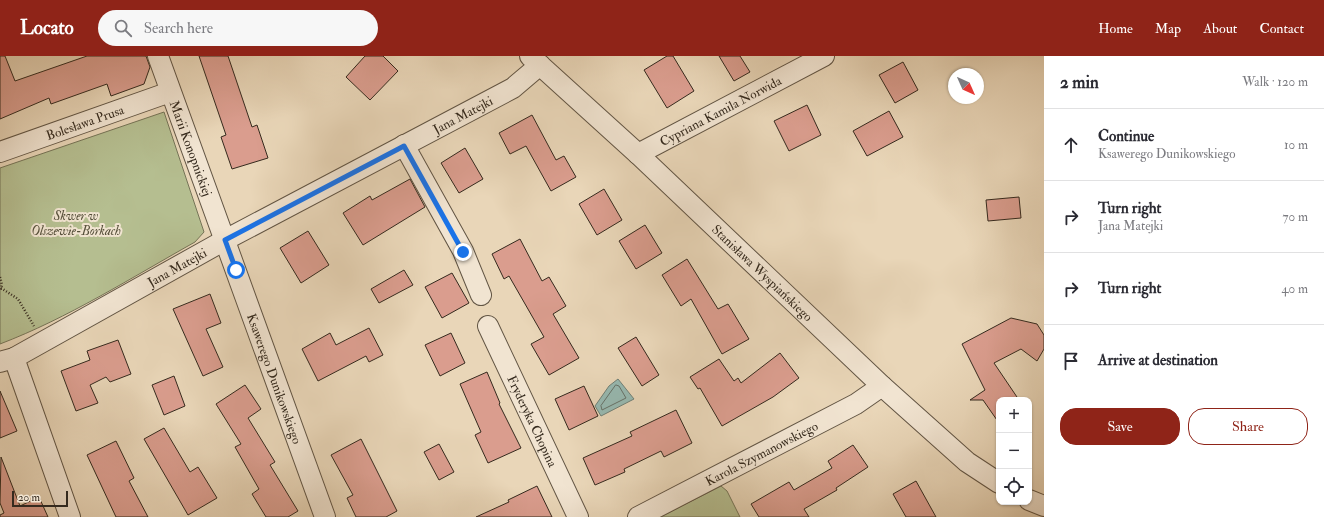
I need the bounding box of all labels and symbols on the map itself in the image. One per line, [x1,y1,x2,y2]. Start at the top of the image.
north arrow [948,68,984,104]
street label: Cypriana Kamila Norwida [657,73,785,150]
street label: Jana Matejki [430,93,496,138]
street label: Marii Konopnickiej [166,99,215,198]
street label: Bolesława Prusa [44,102,127,144]
park label: Skwer w Olszewie-Borkach [31,208,121,239]
street label: Stanisława Wyspiańskiego [708,222,816,325]
route end [454,243,472,261]
street label: Jana Matejki [144,245,210,291]
route start [227,261,245,279]
street label: Ksawerego Dunikowskiego [243,311,305,446]
street label: Fryderyka Chopina [503,373,561,470]
street label: Karola Szymanowskiego [703,418,821,490]
scale bar [12,489,68,508]

